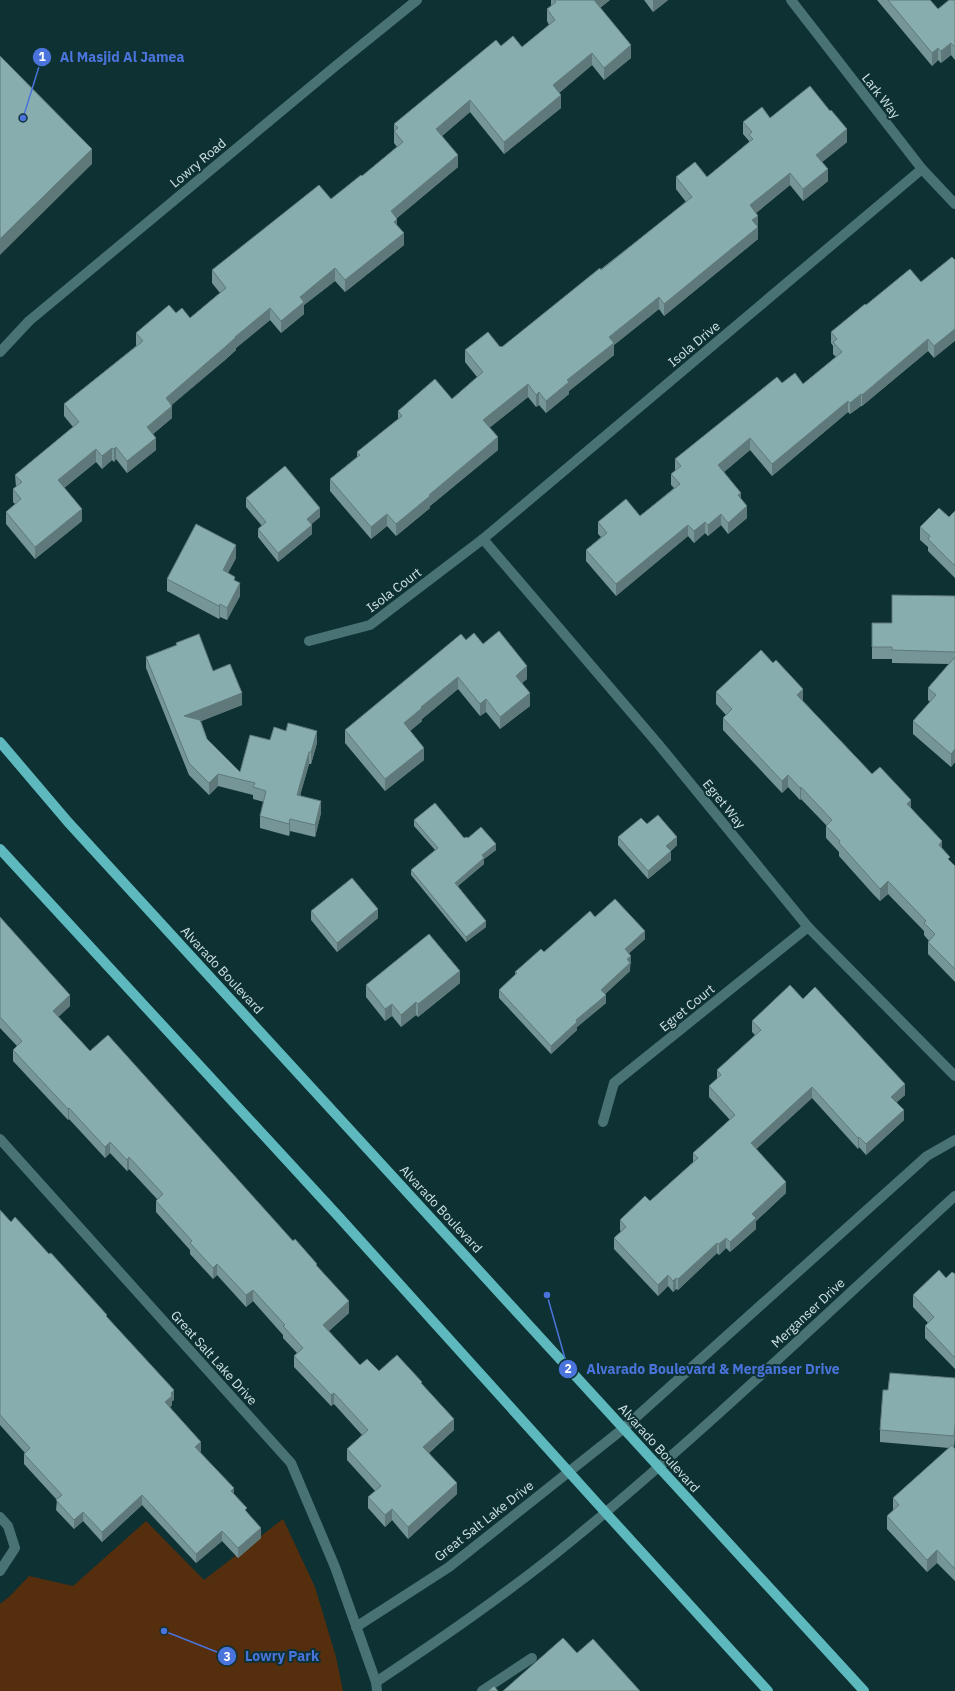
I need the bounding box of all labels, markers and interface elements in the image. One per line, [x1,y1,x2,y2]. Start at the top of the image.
callout: Al Masjid Al Jamea [32,44,192,70]
text: Al Masjid Al Jamea [60,48,184,66]
text: 1 [38,49,46,64]
street label: Lark Way [858,70,904,122]
street label: Lowry Road [167,135,229,191]
street label: Isola Drive [665,317,723,371]
street label: Isola Court [363,564,425,616]
street label: Egret Way [699,776,749,833]
street label: Alvarado Boulevard [177,923,267,1017]
street label: Egret Court [656,981,718,1035]
street label: Alvarado Boulevard [396,1162,486,1256]
street label: Merganser Drive [768,1274,848,1352]
street label: Great Salt Lake Drive [167,1307,261,1409]
callout: Alvarado Boulevard & Merganser Drive [558,1356,848,1382]
text: Alvarado Boulevard & Merganser Drive [586,1360,840,1378]
text: 2 [564,1361,572,1376]
street label: Alvarado Boulevard [615,1400,703,1496]
street label: Great Salt Lake Drive [431,1477,537,1565]
callout: Lowry Park [217,1643,327,1669]
text: Lowry Park [245,1647,320,1665]
text: 3 [223,1649,231,1664]

